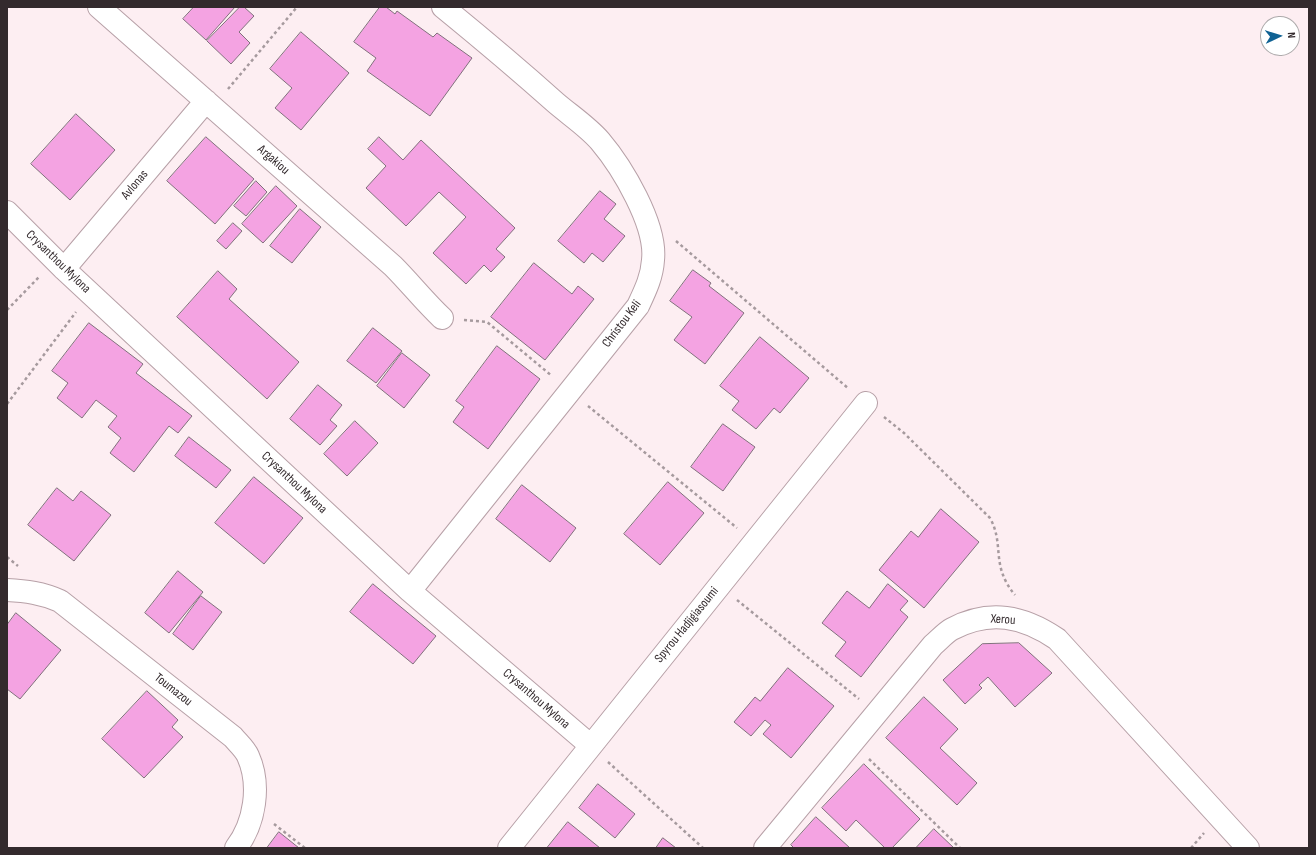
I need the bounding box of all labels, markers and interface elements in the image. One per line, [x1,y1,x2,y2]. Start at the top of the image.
north arrow [1260,16,1300,56]
text: N [1285,32,1298,39]
street label: Argakiou [254,142,292,178]
street label: Avlonas [118,167,152,203]
street label: Crysanthou Mylona [22,227,94,297]
street label: Christou Keli [599,297,645,351]
street label: Crysanthou Mylona [258,449,330,517]
street label: Spyrou Hadjigiasoumi [652,584,722,666]
street label: Xerou [990,611,1016,629]
street label: Crysanthou Mylona [499,666,573,732]
street label: Toumazou [151,670,195,710]

